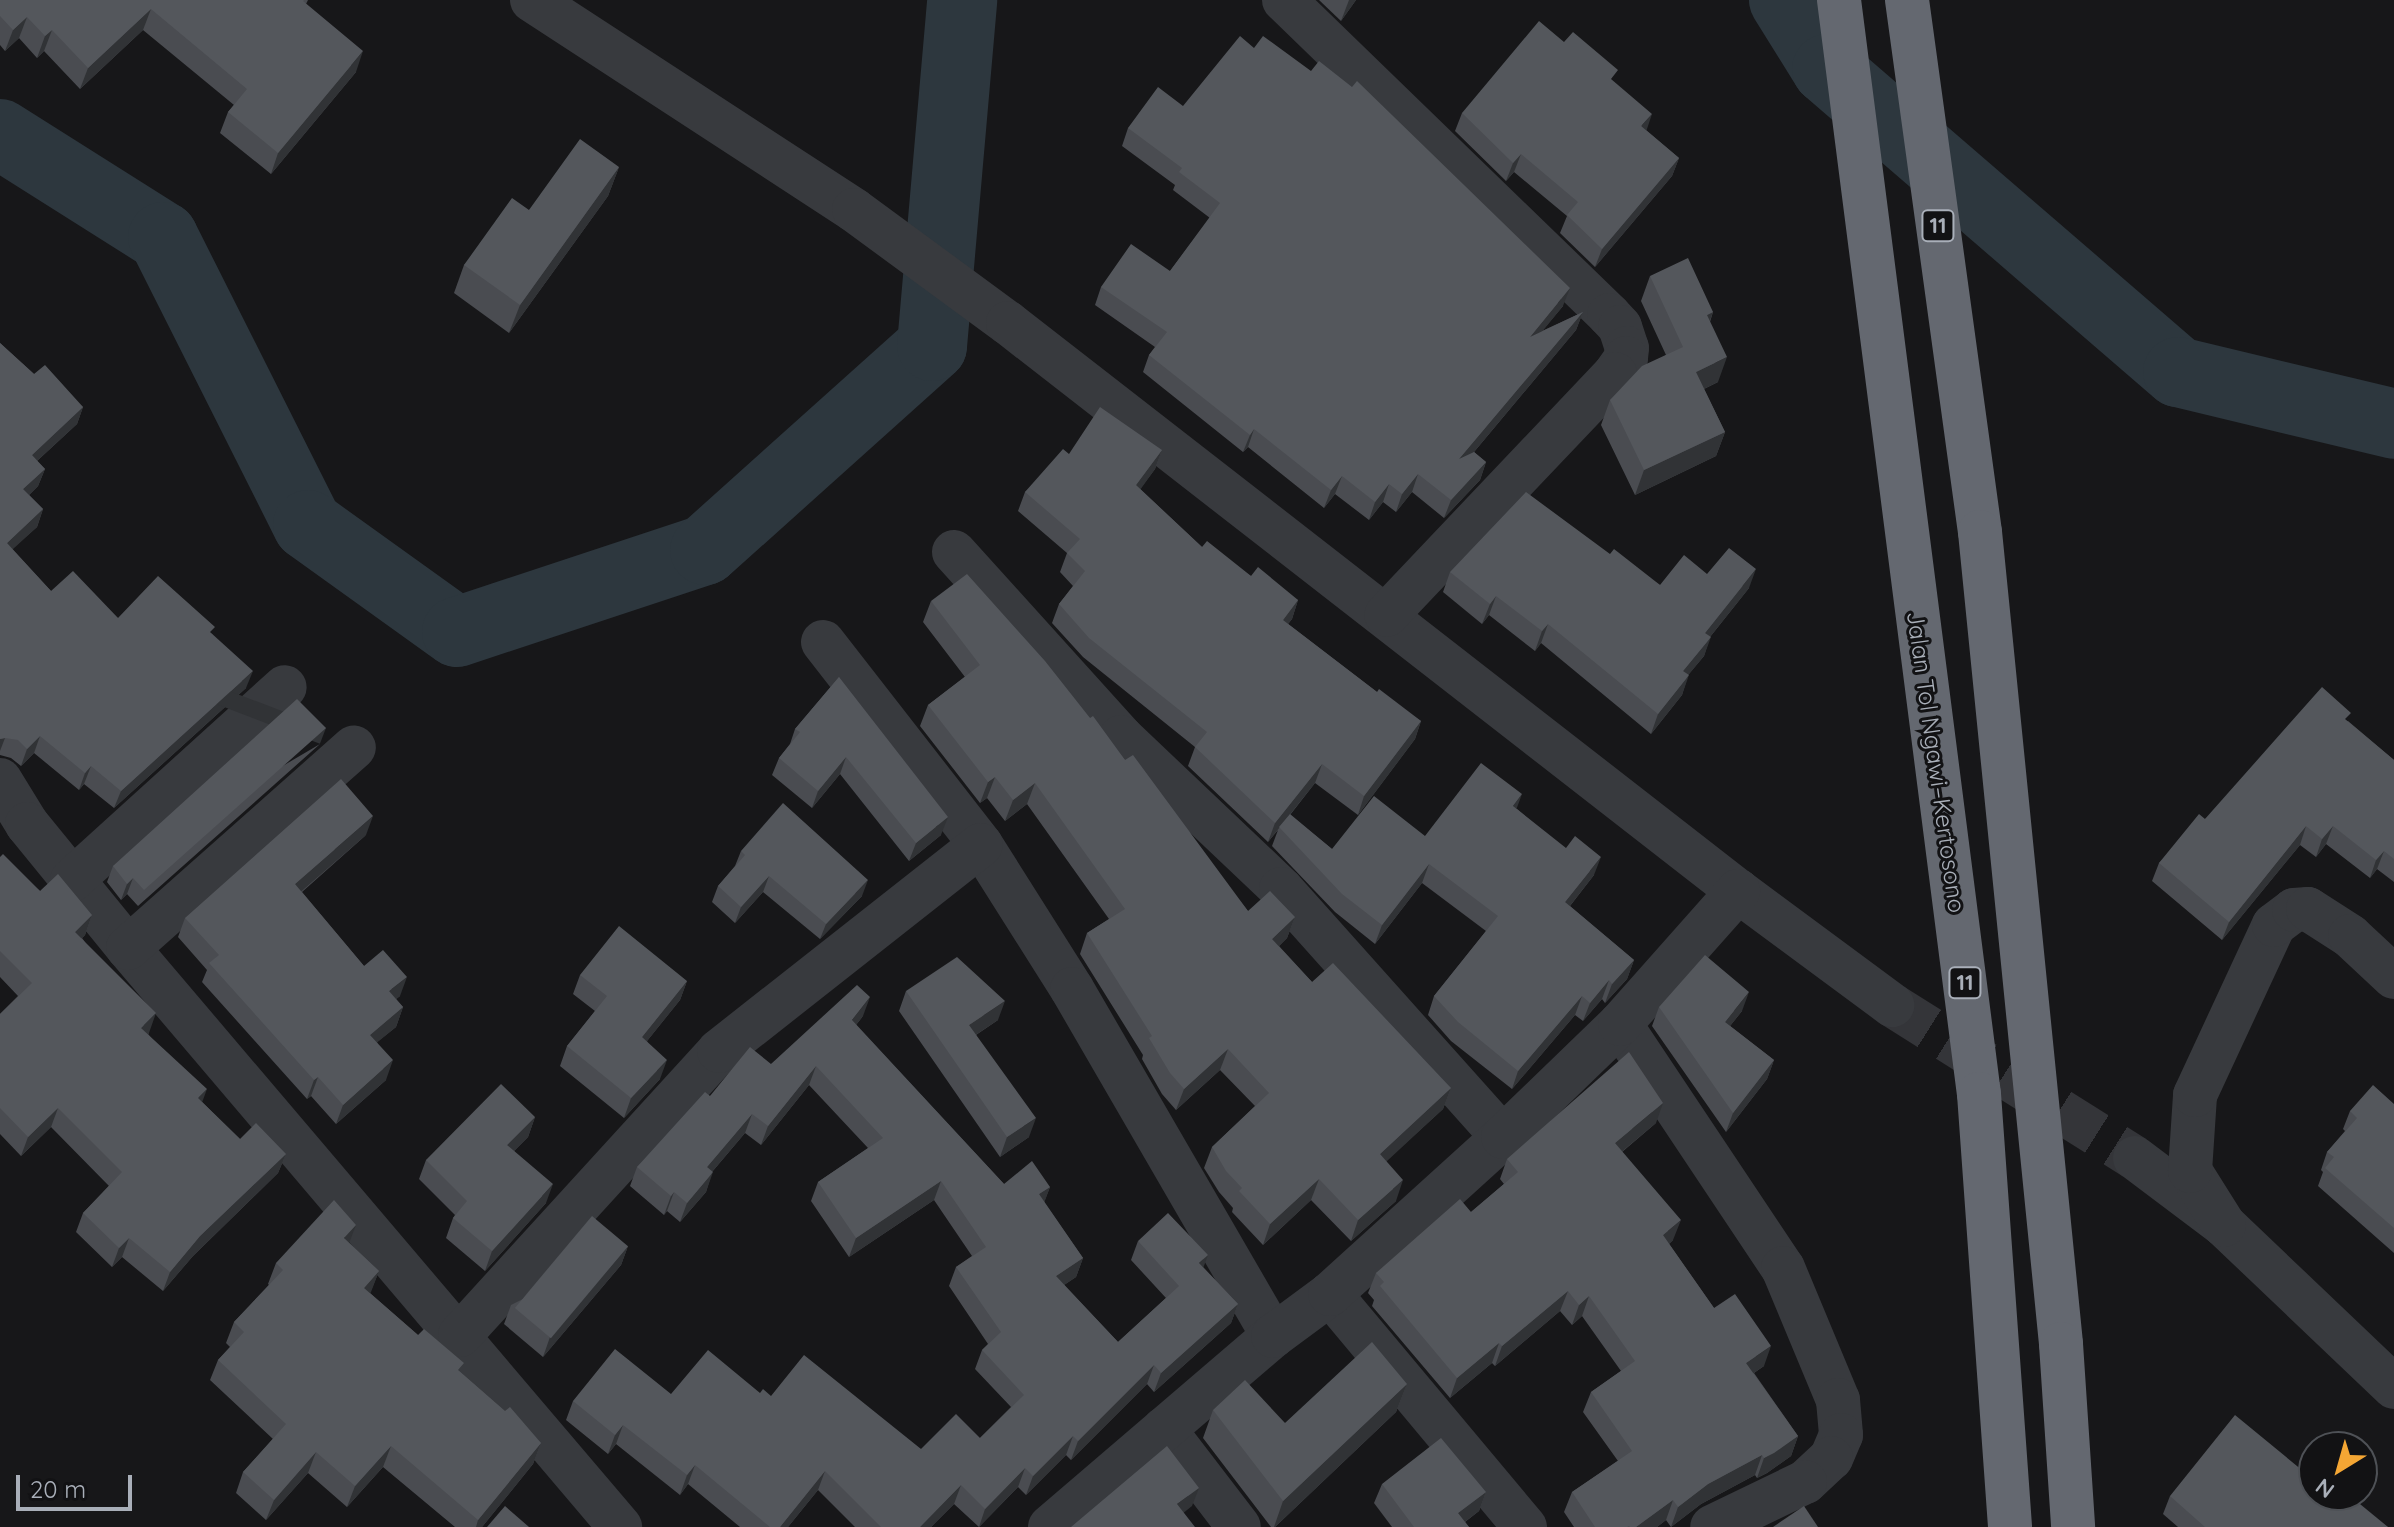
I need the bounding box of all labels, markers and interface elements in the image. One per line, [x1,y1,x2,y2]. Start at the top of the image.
road number: 11 [1920,208,1956,244]
street label: Jalan Tol Ngawi–Kertosono [1901,609,1971,915]
road number: 11 [1947,965,1983,1001]
north arrow [2298,1431,2378,1511]
scale bar [20,1459,136,1509]
text: N [2310,1473,2340,1505]
text: 20 m [30,1474,86,1504]

